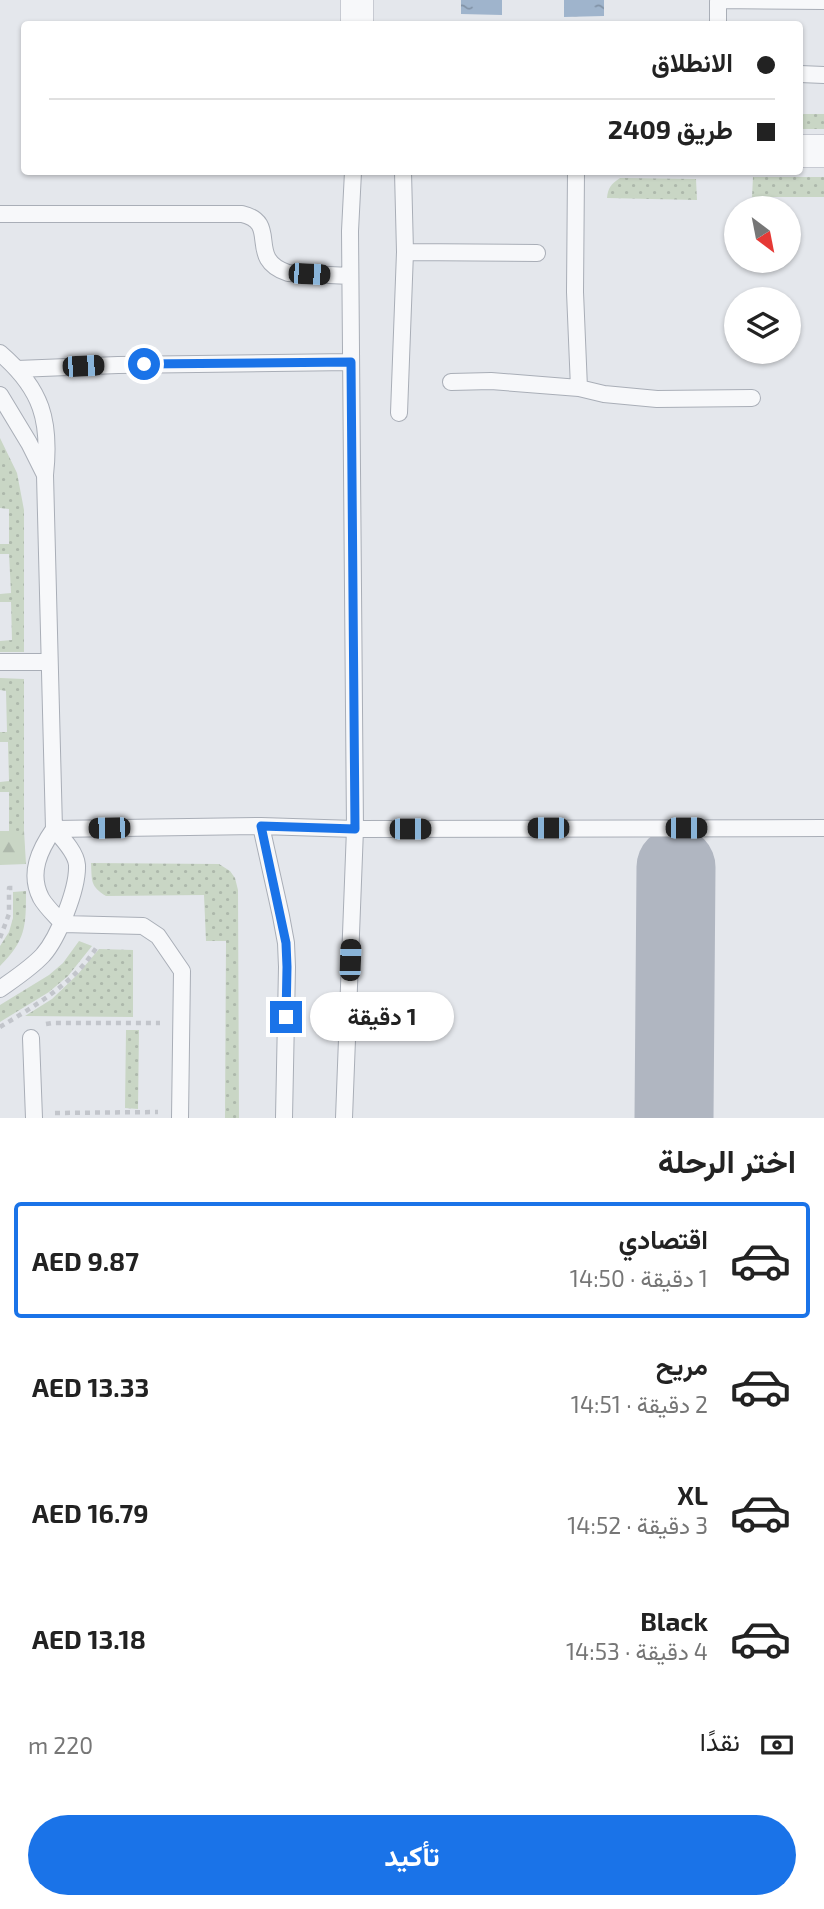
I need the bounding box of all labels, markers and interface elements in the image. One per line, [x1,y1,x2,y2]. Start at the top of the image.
text: الانطلاق [651,46,733,77]
text: طريق 2409 [608,113,733,144]
north arrow [724,196,802,273]
map controls [724,196,801,364]
car [288,262,331,286]
button: layers [724,287,801,364]
route start [128,348,160,380]
car [62,354,105,378]
car [88,817,131,839]
car [528,818,570,839]
car [666,818,708,839]
car [390,819,432,840]
car [339,939,362,981]
callout: 1 دقيقة [310,992,454,1042]
route end [270,1001,302,1033]
text: 1 دقيقة [347,1002,417,1030]
text: اختر الرحلة [658,1141,796,1179]
text: اقتصادي [619,1223,708,1254]
icon: car [729,1229,792,1292]
text: AED 9.87 [32,1245,139,1276]
text: 1 دقيقة · 14:50 [570,1264,708,1292]
text: مريح [656,1349,708,1380]
icon: car [729,1355,792,1418]
text: AED 13.33 [32,1371,149,1402]
text: 2 دقيقة · 14:51 [571,1390,708,1418]
text: XL [677,1479,708,1510]
icon: car [729,1481,792,1544]
text: AED 16.79 [32,1497,149,1528]
text: 3 دقيقة · 14:52 [567,1511,708,1539]
text: Black [640,1605,708,1636]
icon: car [729,1607,792,1670]
text: AED 13.18 [32,1623,146,1654]
text: 4 دقيقة · 14:53 [566,1637,708,1665]
text: نقدًا [700,1725,740,1756]
icon: cash [758,1726,796,1764]
text: 220 m [28,1731,93,1759]
button: تأكيد [28,1815,796,1895]

